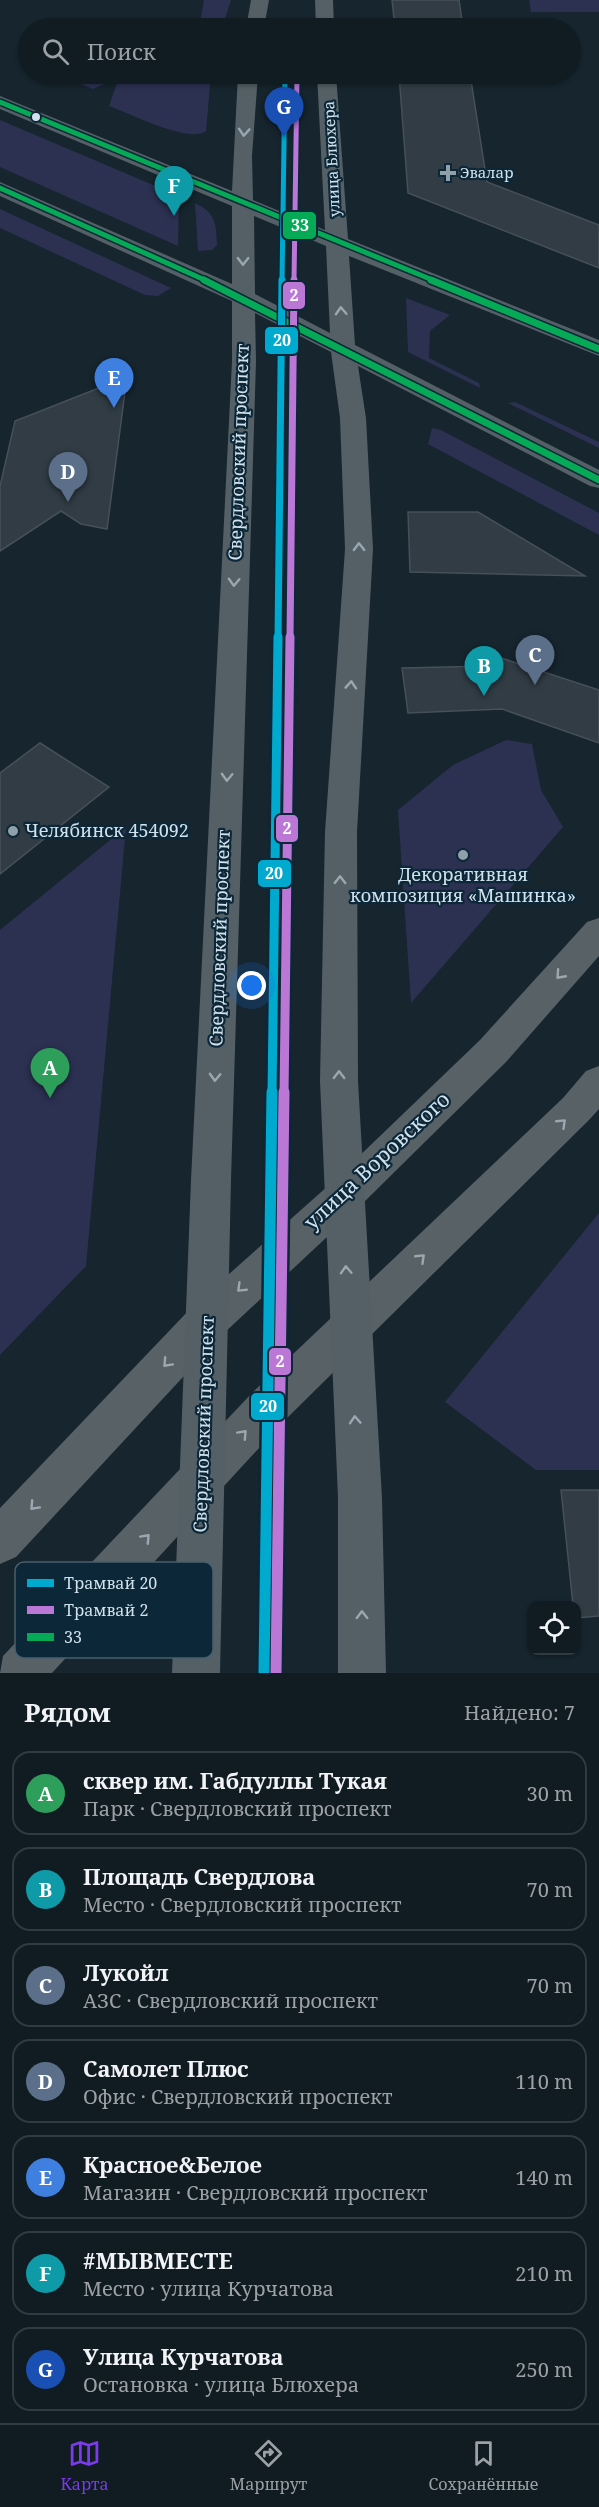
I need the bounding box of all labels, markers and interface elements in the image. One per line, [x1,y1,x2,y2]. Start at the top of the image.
search box [18,18,581,84]
icon: search [39,35,72,68]
text: Поиск [87,36,156,66]
pin: G [264,88,304,137]
street label: улица Блюхера [318,101,344,218]
unlabelled marker [30,111,42,123]
one-way arrow [238,127,251,136]
place label: Эвалар [460,162,514,182]
pin: F [154,166,194,216]
marker: Эвалар [441,166,455,180]
line badge: 33 [282,211,317,240]
text: 33 [291,214,309,236]
one-way arrow [237,257,249,266]
line badge: 2 [282,281,306,310]
text: 2 [289,284,299,306]
one-way arrow [335,306,348,315]
line badge: 20 [264,326,299,355]
text: 20 [273,329,291,351]
street label: Свердловский проспект [222,342,254,561]
pin: E [94,358,134,408]
pin: D [48,452,88,502]
one-way arrow [353,542,365,551]
one-way arrow [228,577,241,586]
pin: C [516,636,554,685]
pin: B [464,646,504,696]
one-way arrow [345,681,358,690]
one-way arrow [220,772,233,781]
line badge: 2 [275,814,299,843]
text: 2 [282,817,292,839]
place label: Челябинск 454092 [25,818,189,842]
marker: Челябинск 454092 [6,824,20,838]
street label: Свердловский проспект [203,828,235,1047]
marker: Декоративная композиция «Машинка» [456,848,470,862]
line badge: 20 [257,859,292,888]
text: 20 [265,862,283,884]
place label: Декоративная композиция «Машинка» [350,862,576,907]
one-way arrow [334,875,346,884]
one-way arrow [556,969,567,979]
your location [237,971,266,1000]
pin: A [31,1048,70,1098]
one-way arrow [333,1070,345,1079]
one-way arrow [208,1072,221,1081]
street label: улица Воровского [297,1085,455,1235]
one-way arrow [554,1119,565,1130]
one-way arrow [414,1255,425,1266]
one-way arrow [340,1265,353,1274]
one-way arrow [238,1281,249,1292]
street label: Свердловский проспект [187,1314,219,1533]
line badge: 2 [268,1347,292,1376]
text: 2 [275,1350,285,1372]
one-way arrow [163,1357,174,1367]
line badge: 20 [250,1392,285,1421]
text: 20 [259,1395,277,1417]
one-way arrow [349,1415,362,1424]
one-way arrow [236,1430,247,1440]
one-way arrow [30,1498,41,1509]
one-way arrow [139,1534,150,1545]
legend [15,1562,213,1658]
text: Трамвай 20 [64,1572,157,1594]
text: Трамвай 2 [64,1599,148,1621]
map controls [527,1601,581,1655]
button: locate [527,1601,581,1655]
one-way arrow [355,1610,368,1619]
text: 33 [64,1626,82,1648]
text: Рядом [24,1694,111,1730]
text: Найдено: 7 [464,1699,575,1726]
text: сквер им. Габдуллы Тукая [83,1765,387,1795]
text: A [38,1780,53,1807]
text: 30 m [527,1780,573,1807]
text: Парк · Свердловский проспект [83,1795,392,1822]
text: Площадь Свердлова [83,1861,315,1891]
text: B [39,1876,52,1903]
text: 70 m [527,1876,573,1903]
text: Место · Свердловский проспект [83,1891,402,1918]
text: Лукойл [83,1957,168,1987]
text: C [39,1972,52,1999]
text: 70 m [527,1972,573,1999]
text: АЗС · Свердловский проспект [83,1987,378,2014]
text: Самолет Плюс [83,2053,249,2083]
text: D [38,2068,53,2095]
text: 110 m [515,2068,573,2095]
text: Офис · Свердловский проспект [83,2083,393,2110]
text: Красное&Белое [83,2149,262,2179]
text: E [39,2164,52,2191]
text: 140 m [515,2164,573,2191]
text: Магазин · Свердловский проспект [83,2179,428,2206]
text: #МЫВМЕСТЕ [83,2245,233,2275]
text: F [39,2260,52,2287]
text: 210 m [515,2260,573,2287]
text: Место · улица Курчатова [83,2275,334,2302]
text: Улица Курчатова [83,2341,284,2371]
text: G [38,2356,53,2383]
text: 250 m [515,2356,573,2383]
text: Остановка · улица Блюхера [83,2371,359,2398]
tab: Карта [61,2437,109,2495]
tab: Маршрут [230,2437,307,2495]
tab: Сохранённые [428,2437,538,2495]

